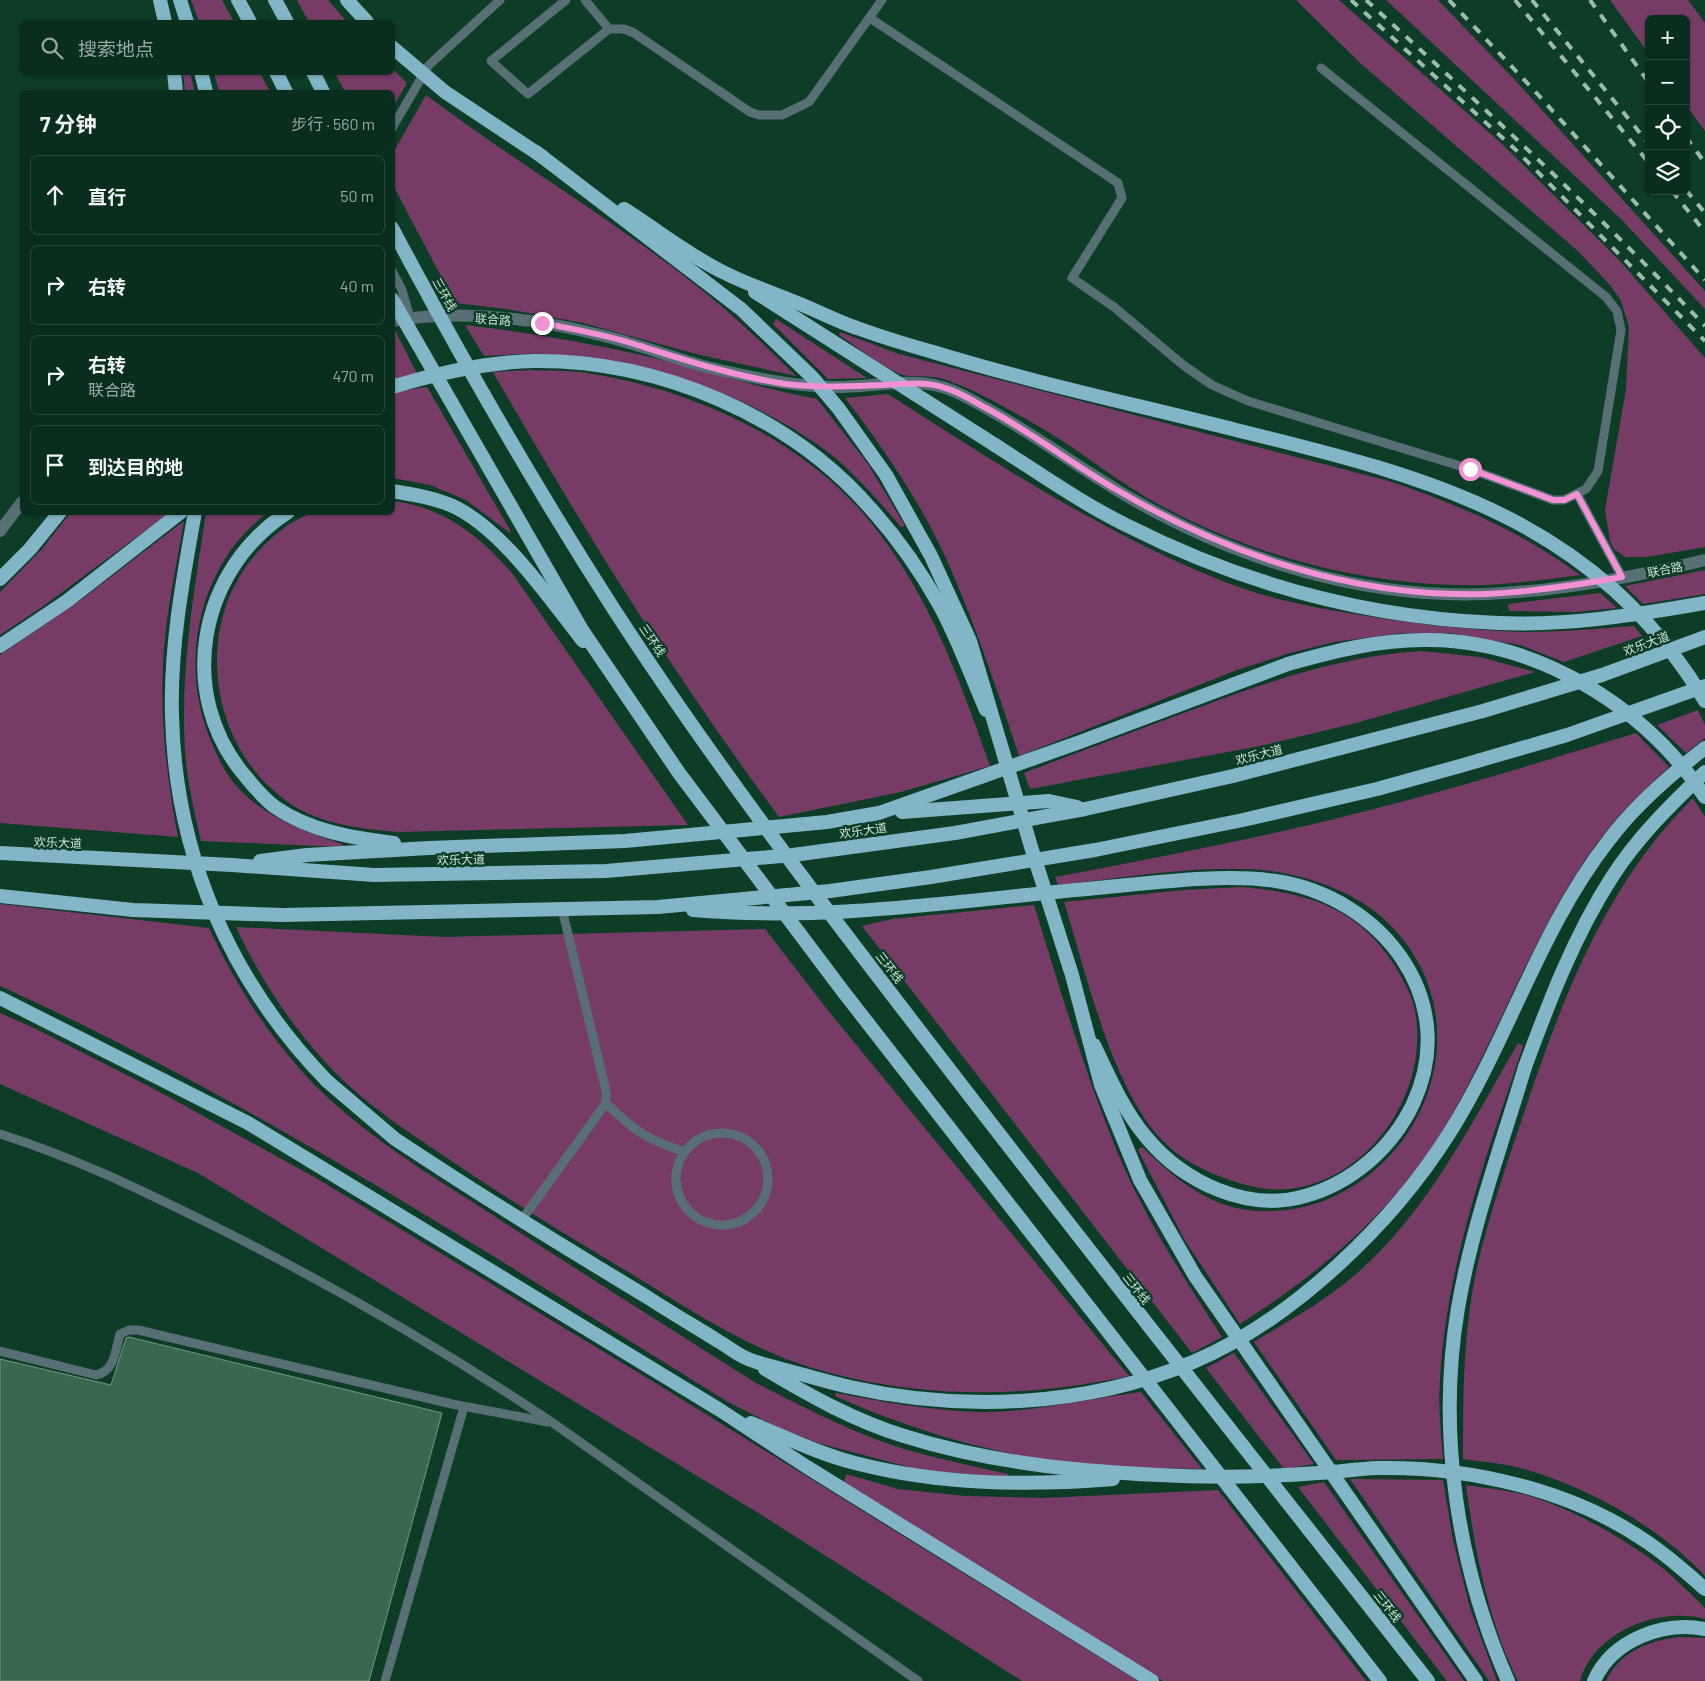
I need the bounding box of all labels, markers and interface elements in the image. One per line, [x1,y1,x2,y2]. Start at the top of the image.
map controls [1645,15,1690,195]
button: + [1645,15,1690,60]
search box [20,20,395,75]
icon: search [38,34,66,62]
text: 搜索地点 [78,37,154,60]
button: − [1645,60,1690,105]
button: locate [1645,105,1690,150]
text: 7 分钟 [40,111,97,136]
text: 步行 · 560 m [291,114,375,133]
button: layers [1645,150,1690,195]
icon: ahead [41,181,69,209]
text: 直行 [88,185,126,208]
text: 50 m [340,186,374,205]
icon: right [41,271,69,299]
text: 右转 [88,275,126,298]
street label: 三环线 [430,275,460,313]
text: 40 m [340,276,374,295]
street label: 联合路 [475,311,511,327]
route end [531,312,554,335]
text: 右转 [88,353,126,376]
icon: right [41,361,69,389]
text: 470 m [333,366,374,385]
text: 联合路 [88,380,136,399]
icon: arrive [41,451,69,479]
text: 到达目的地 [88,455,183,478]
route start [1459,458,1482,481]
street label: 联合路 [1646,559,1684,579]
street label: 三环线 [637,621,669,659]
street label: 欢乐大道 [1621,628,1671,658]
street label: 欢乐大道 [1234,741,1284,767]
street label: 欢乐大道 [838,820,888,840]
street label: 欢乐大道 [34,834,82,850]
street label: 欢乐大道 [437,852,485,866]
street label: 三环线 [873,949,907,985]
street label: 三环线 [1120,1270,1154,1306]
street label: 三环线 [1371,1588,1405,1624]

